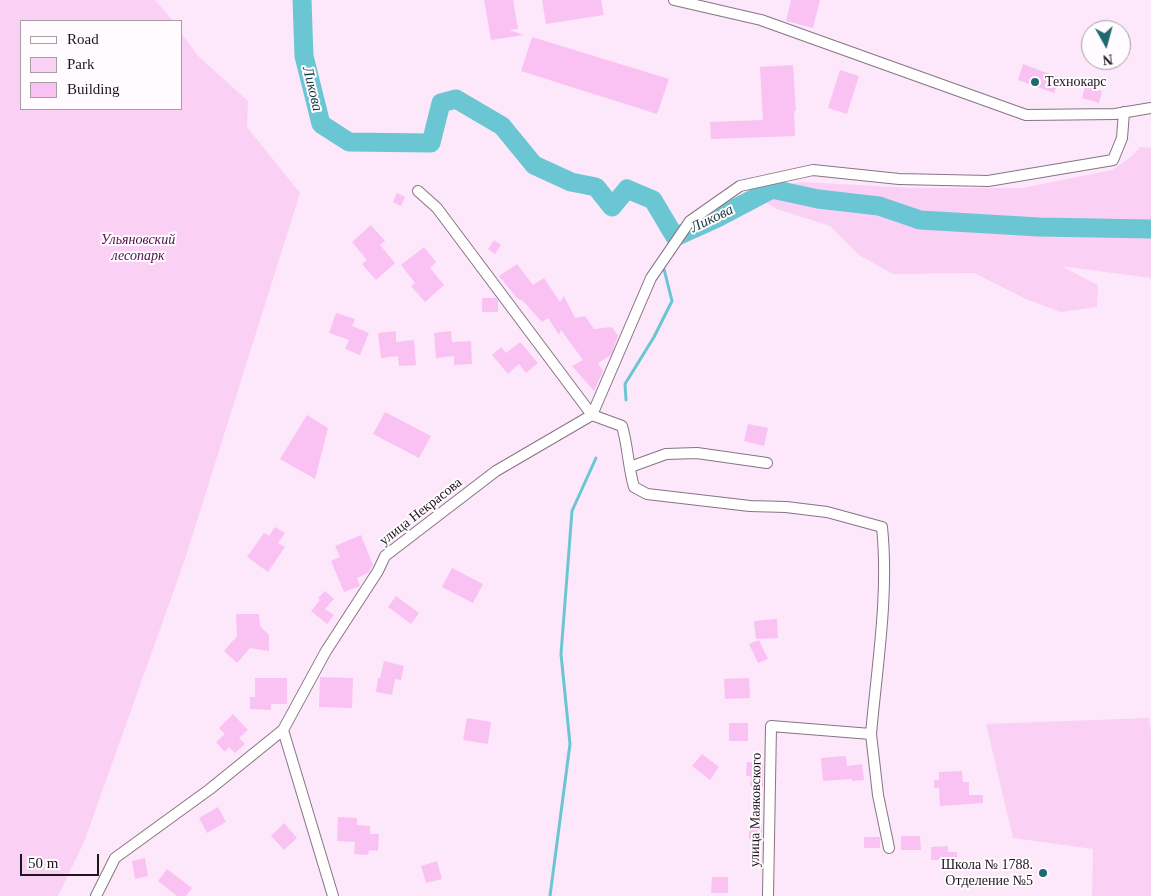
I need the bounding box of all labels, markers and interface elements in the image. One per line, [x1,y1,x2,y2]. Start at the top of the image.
legend [20,20,182,110]
north arrow [1081,20,1131,70]
text: Road [67,31,99,47]
text: N [1102,51,1114,67]
text: Park [67,56,95,72]
water label: Ликова [298,65,326,113]
place label: Технокарс [1045,74,1107,90]
marker: Технокарс [1029,76,1041,88]
text: Building [67,81,120,97]
water label: Ликова [688,201,736,237]
park label: Ульяновский лесопарк [101,232,175,264]
street label: улица Некрасова [376,475,466,549]
street label: улица Маяковского [747,753,765,867]
scale bar [22,844,101,876]
text: 50 m [28,855,58,871]
place label: Школа № 1788. Отделение №5 [941,857,1033,890]
marker: Школа № 1788. Отделение №5 [1037,867,1049,879]

